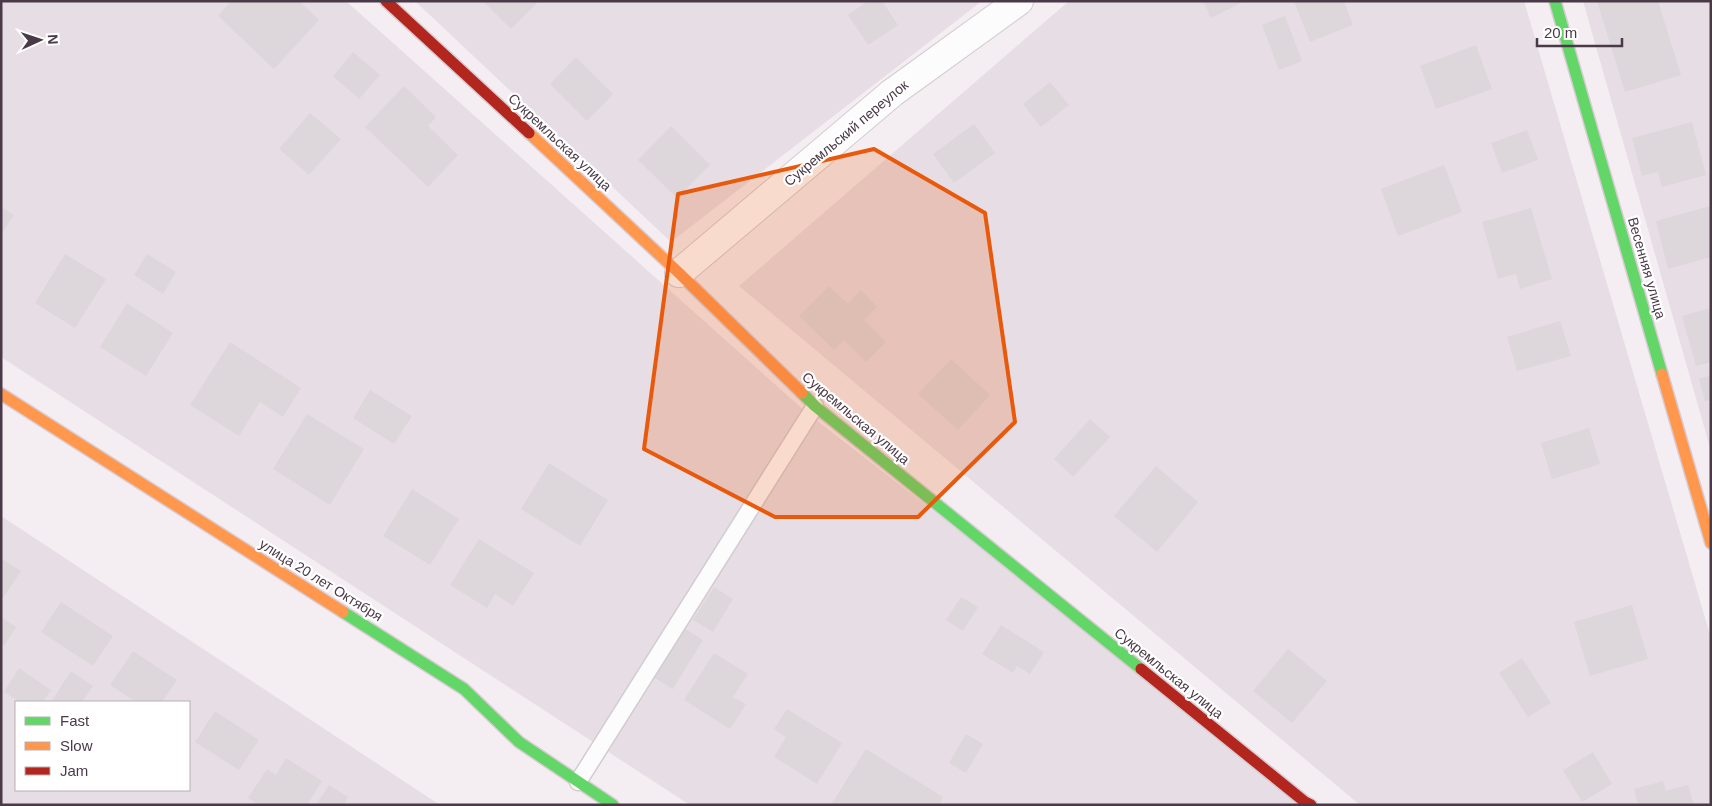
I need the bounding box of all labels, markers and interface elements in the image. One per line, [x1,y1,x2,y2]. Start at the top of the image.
north arrow [15,15,65,65]
scale bar [1537,15,1622,47]
text: 20 m [1544,24,1577,41]
text: N [45,34,61,45]
street label: Сукремльский переулок [781,76,912,189]
street label: Сукремльская улица [505,90,615,194]
street label: Весенняя улица [1625,215,1669,321]
street label: Сукремльская улица [799,368,913,468]
street label: улица 20 лет Октября [257,536,385,624]
street label: Сукремльская улица [1111,624,1227,722]
legend [15,701,190,791]
text: Fast [60,712,90,729]
text: Slow [60,737,93,754]
text: Jam [60,762,88,779]

